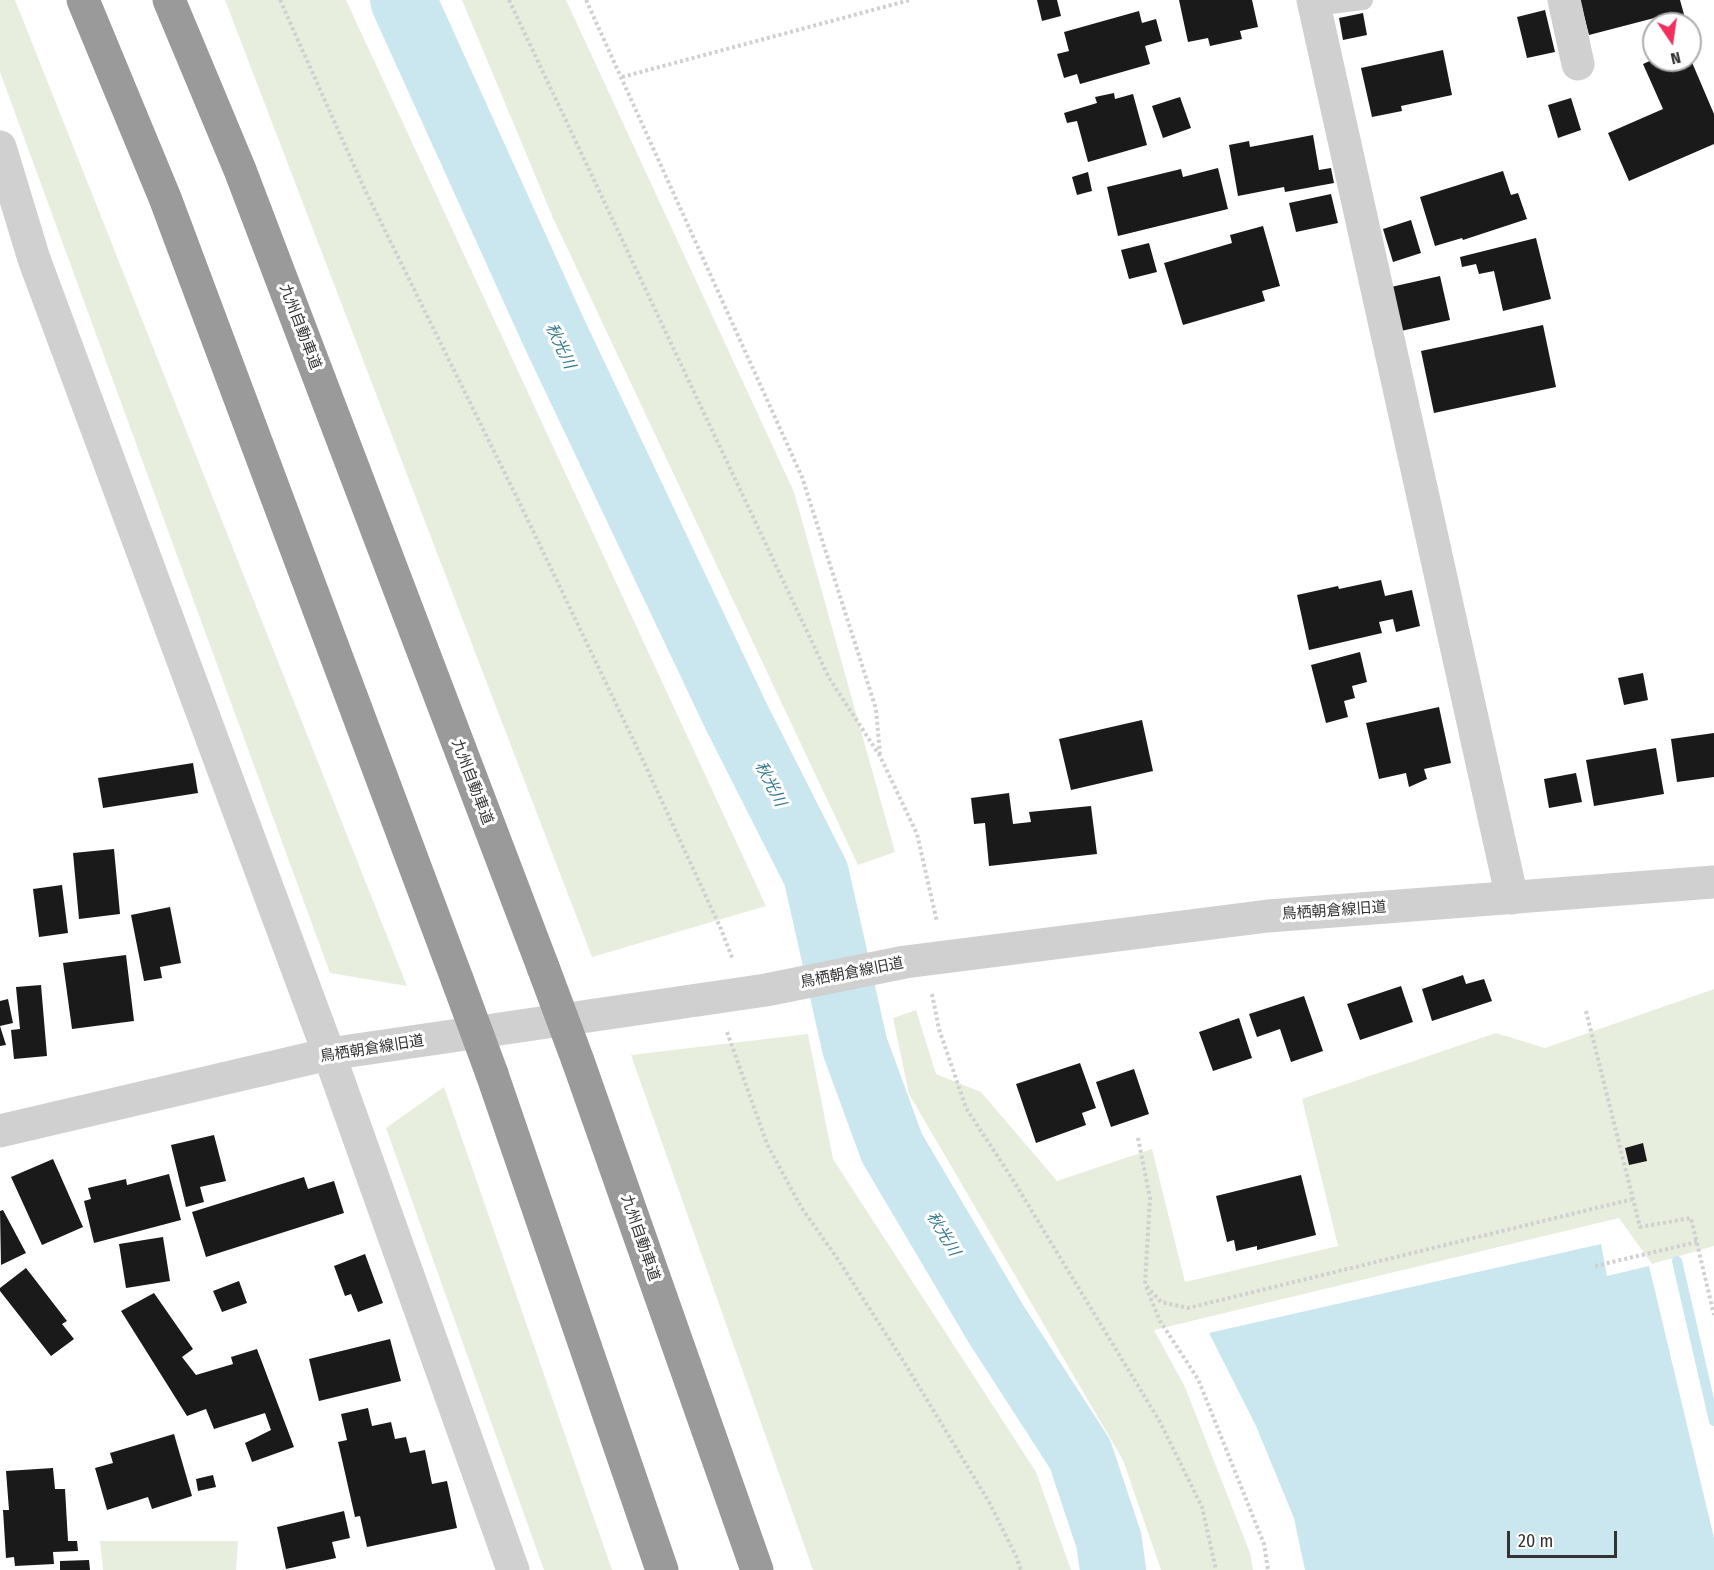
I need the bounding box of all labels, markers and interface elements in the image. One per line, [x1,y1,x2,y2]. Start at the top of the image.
north arrow [1642,12,1702,72]
text: N [1669,48,1683,68]
street label: 九州自動車道 [275,282,325,372]
water label: 秋光川 [541,320,579,372]
street label: 九州自動車道 [447,737,497,827]
water label: 秋光川 [751,758,789,810]
street label: 鳥栖朝倉線旧道 [1281,898,1387,924]
street label: 鳥栖朝倉線旧道 [799,954,905,992]
street label: 鳥栖朝倉線旧道 [319,1032,425,1066]
street label: 九州自動車道 [617,1193,663,1283]
water label: 秋光川 [922,1208,964,1260]
scale bar [1510,1519,1620,1557]
text: 20 m [1518,1530,1553,1552]

